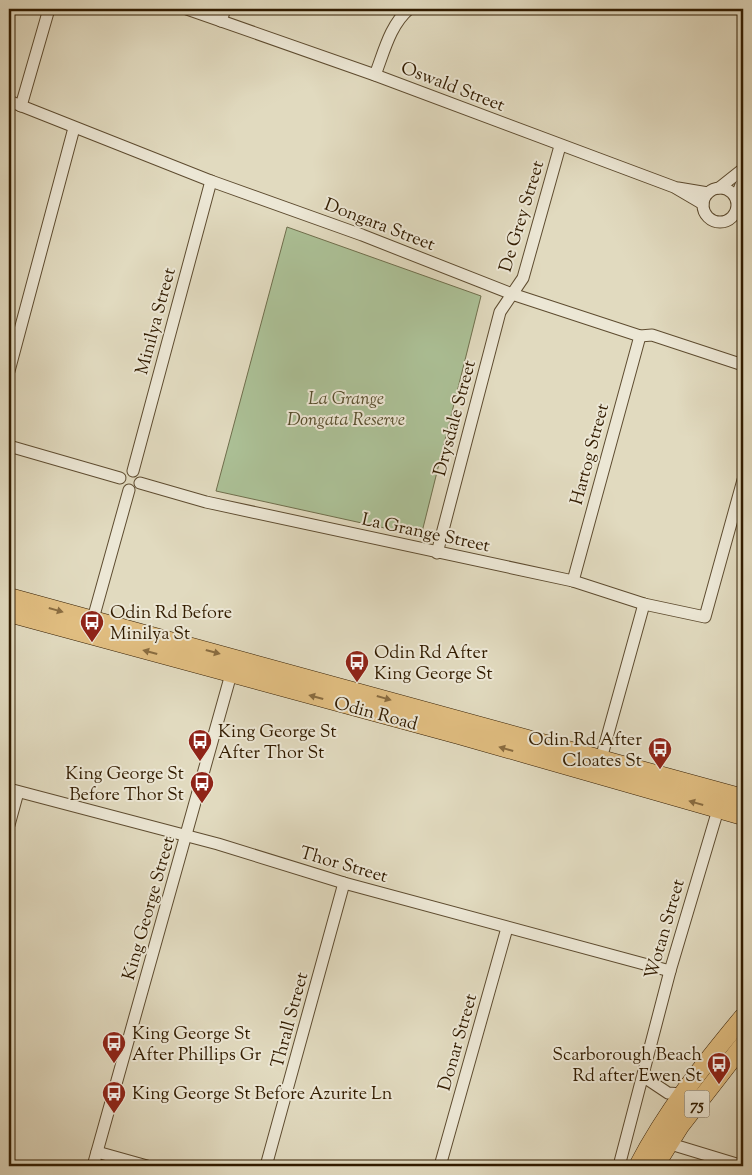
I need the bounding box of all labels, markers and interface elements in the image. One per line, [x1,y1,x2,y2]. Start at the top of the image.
street label: Oswald Street [397,56,508,120]
street label: De Grey Street [494,158,552,276]
street label: Dongara Street [320,193,438,259]
street label: Minilya Street [130,265,184,378]
street label: Drysdale Street [428,358,484,479]
park label: La Grange Dongata Reserve [287,387,405,434]
street label: Hartog Street [565,401,617,508]
street label: La Grange Street [359,508,492,560]
place label: Odin Rd Before Minilya St [110,601,232,648]
one-way arrow [48,606,63,614]
bus stop icon: Odin Rd Before Minilya St [79,609,105,643]
place label: Odin Rd After King George St [374,641,493,688]
one-way arrow [143,648,158,656]
one-way arrow [205,649,220,657]
bus stop icon: Odin Rd After King George St [344,649,370,683]
street label: Odin Road [331,691,420,739]
one-way arrow [308,692,323,700]
one-way arrow [376,694,391,702]
place label: King George St After Thor St [218,720,337,767]
bus stop icon: King George St After Thor St [187,728,213,762]
place label: Odin Rd After Cloates St [528,728,642,775]
bus stop icon: Odin Rd After Cloates St [647,736,673,770]
one-way arrow [499,744,514,752]
place label: King George St Before Thor St [65,762,184,809]
bus stop icon: King George St Before Thor St [189,770,215,804]
one-way arrow [689,798,704,806]
street label: King George Street [117,834,183,983]
street label: Thor Street [297,841,390,891]
street label: Wotan Street [639,876,693,983]
street label: Thrall Street [266,970,316,1071]
street label: Donar Street [433,991,485,1094]
place label: King George St After Phillips Gr [132,1022,261,1069]
bus stop icon: King George St After Phillips Gr [101,1030,127,1064]
place label: Scarborough Beach Rd after Ewen St [552,1043,702,1090]
bus stop icon: Scarborough Beach Rd after Ewen St [706,1051,732,1085]
bus stop icon: King George St Before Azurite Ln [101,1080,127,1114]
place label: King George St Before Azurite Ln [132,1082,393,1108]
road number: 75 [684,1090,710,1118]

